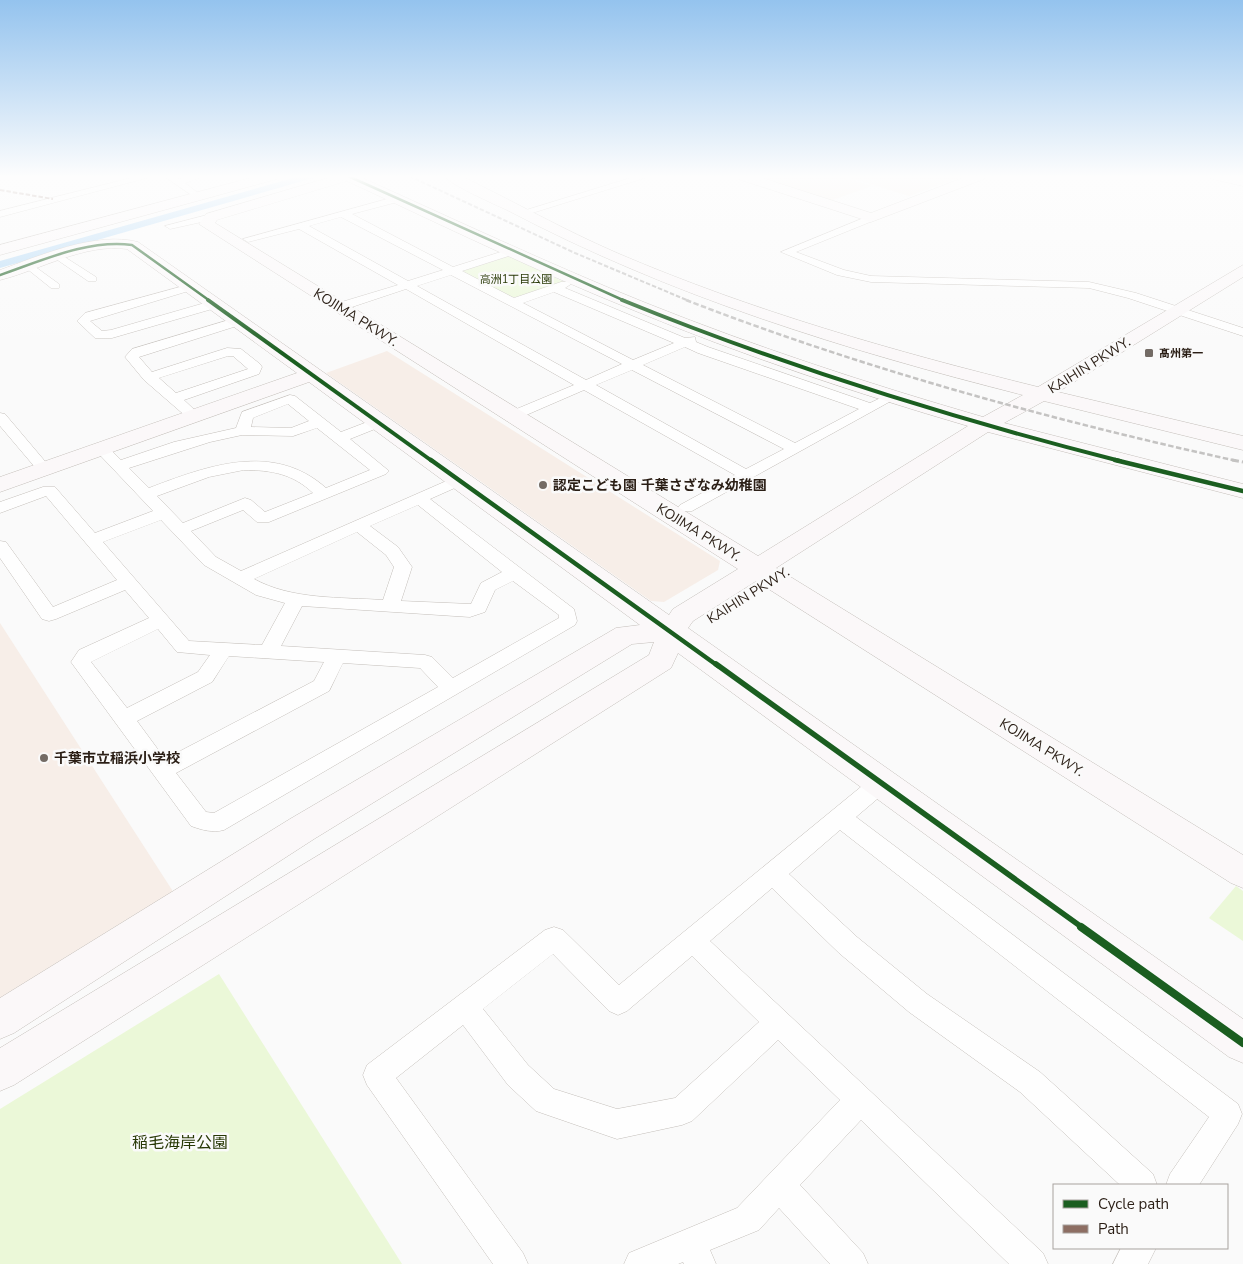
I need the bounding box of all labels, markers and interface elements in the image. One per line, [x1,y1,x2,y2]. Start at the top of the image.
park label: 高洲1丁目公園 [480,272,552,287]
street label: KOJIMA PKWY. [310,284,402,351]
street label: KAIHIN PKWY. [1044,332,1134,398]
place label: 髙州第一 [1159,346,1203,361]
marker: 髙州第一 [1143,347,1155,359]
place label: 認定こども園 千葉さざなみ幼稚園 [553,476,767,495]
marker: 認定こども園 千葉さざなみ幼稚園 [537,479,549,491]
street label: KOJIMA PKWY. [653,499,745,566]
street label: KAIHIN PKWY. [703,562,793,628]
street label: KOJIMA PKWY. [996,714,1088,781]
place label: 千葉市立稲浜小学校 [54,749,180,768]
marker: 千葉市立稲浜小学校 [38,752,50,764]
park label: 稲毛海岸公園 [132,1132,228,1154]
legend [1053,1184,1228,1249]
text: Cycle path [1098,1194,1169,1214]
text: Path [1098,1219,1129,1239]

